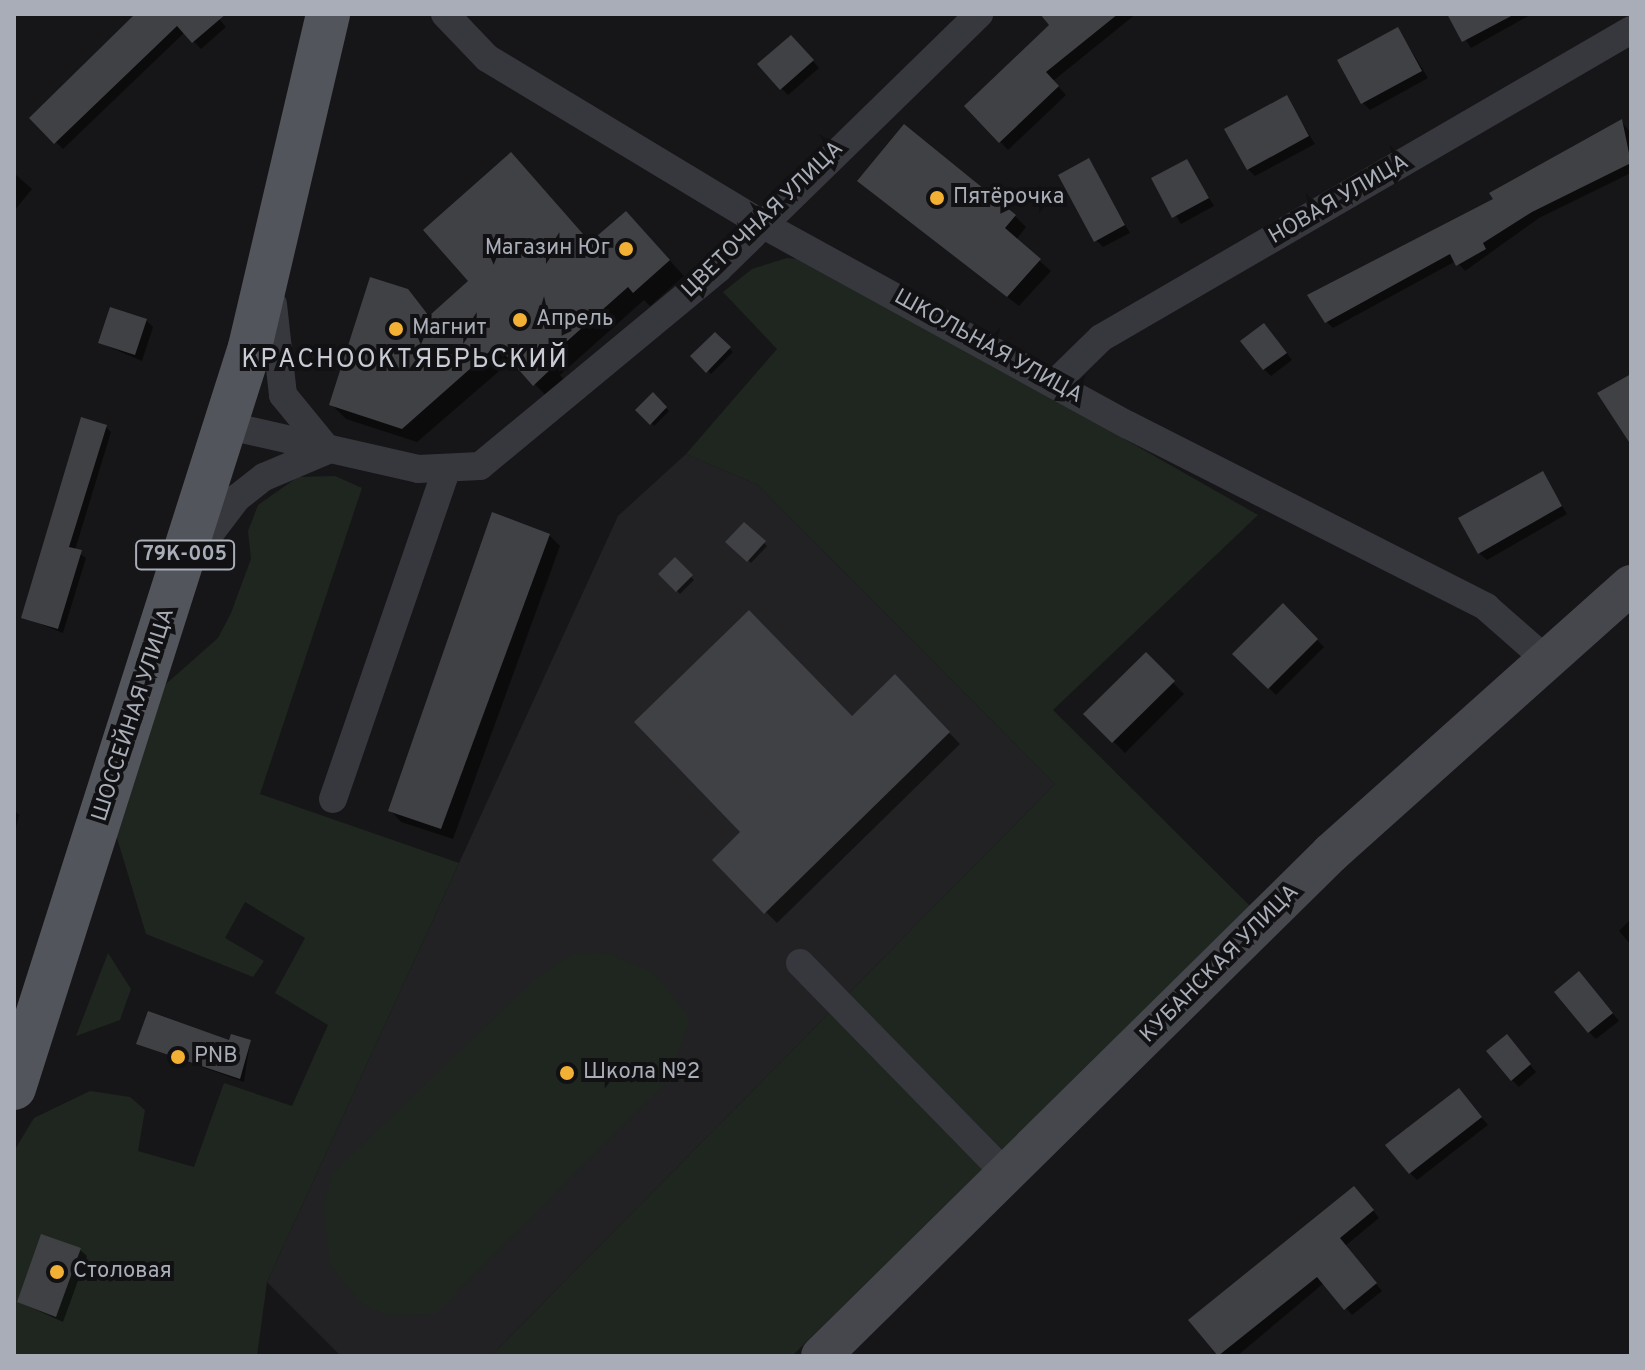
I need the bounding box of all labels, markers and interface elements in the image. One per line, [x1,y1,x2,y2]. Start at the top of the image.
street label: ЦВЕТОЧНАЯ УЛИЦА [677,136,849,304]
street label: НОВАЯ УЛИЦА [1264,149,1414,251]
place label: Пятёрочка [953,185,1064,211]
marker: Пятёрочка [928,189,946,207]
place label: Магазин Юг [485,236,610,262]
marker: Магазин Юг [617,240,635,258]
street label: ШКОЛЬНАЯ УЛИЦА [889,284,1087,410]
place label: Апрель [536,307,613,333]
marker: Апрель [511,311,529,329]
place label: Магнит [412,316,486,342]
marker: Магнит [387,320,405,338]
district label: КРАСНООКТЯБРЬСКИЙ [241,345,569,377]
road number: 79К-005 [135,539,235,571]
street label: ШОССЕЙНАЯ УЛИЦА [87,605,181,825]
street label: КУБАНСКАЯ УЛИЦА [1135,879,1305,1049]
place label: PNB [194,1044,238,1070]
marker: PNB [169,1048,187,1066]
place label: Школа №2 [583,1060,700,1086]
marker: Школа №2 [558,1064,576,1082]
place label: Столовая [73,1259,172,1285]
marker: Столовая [48,1263,66,1281]

